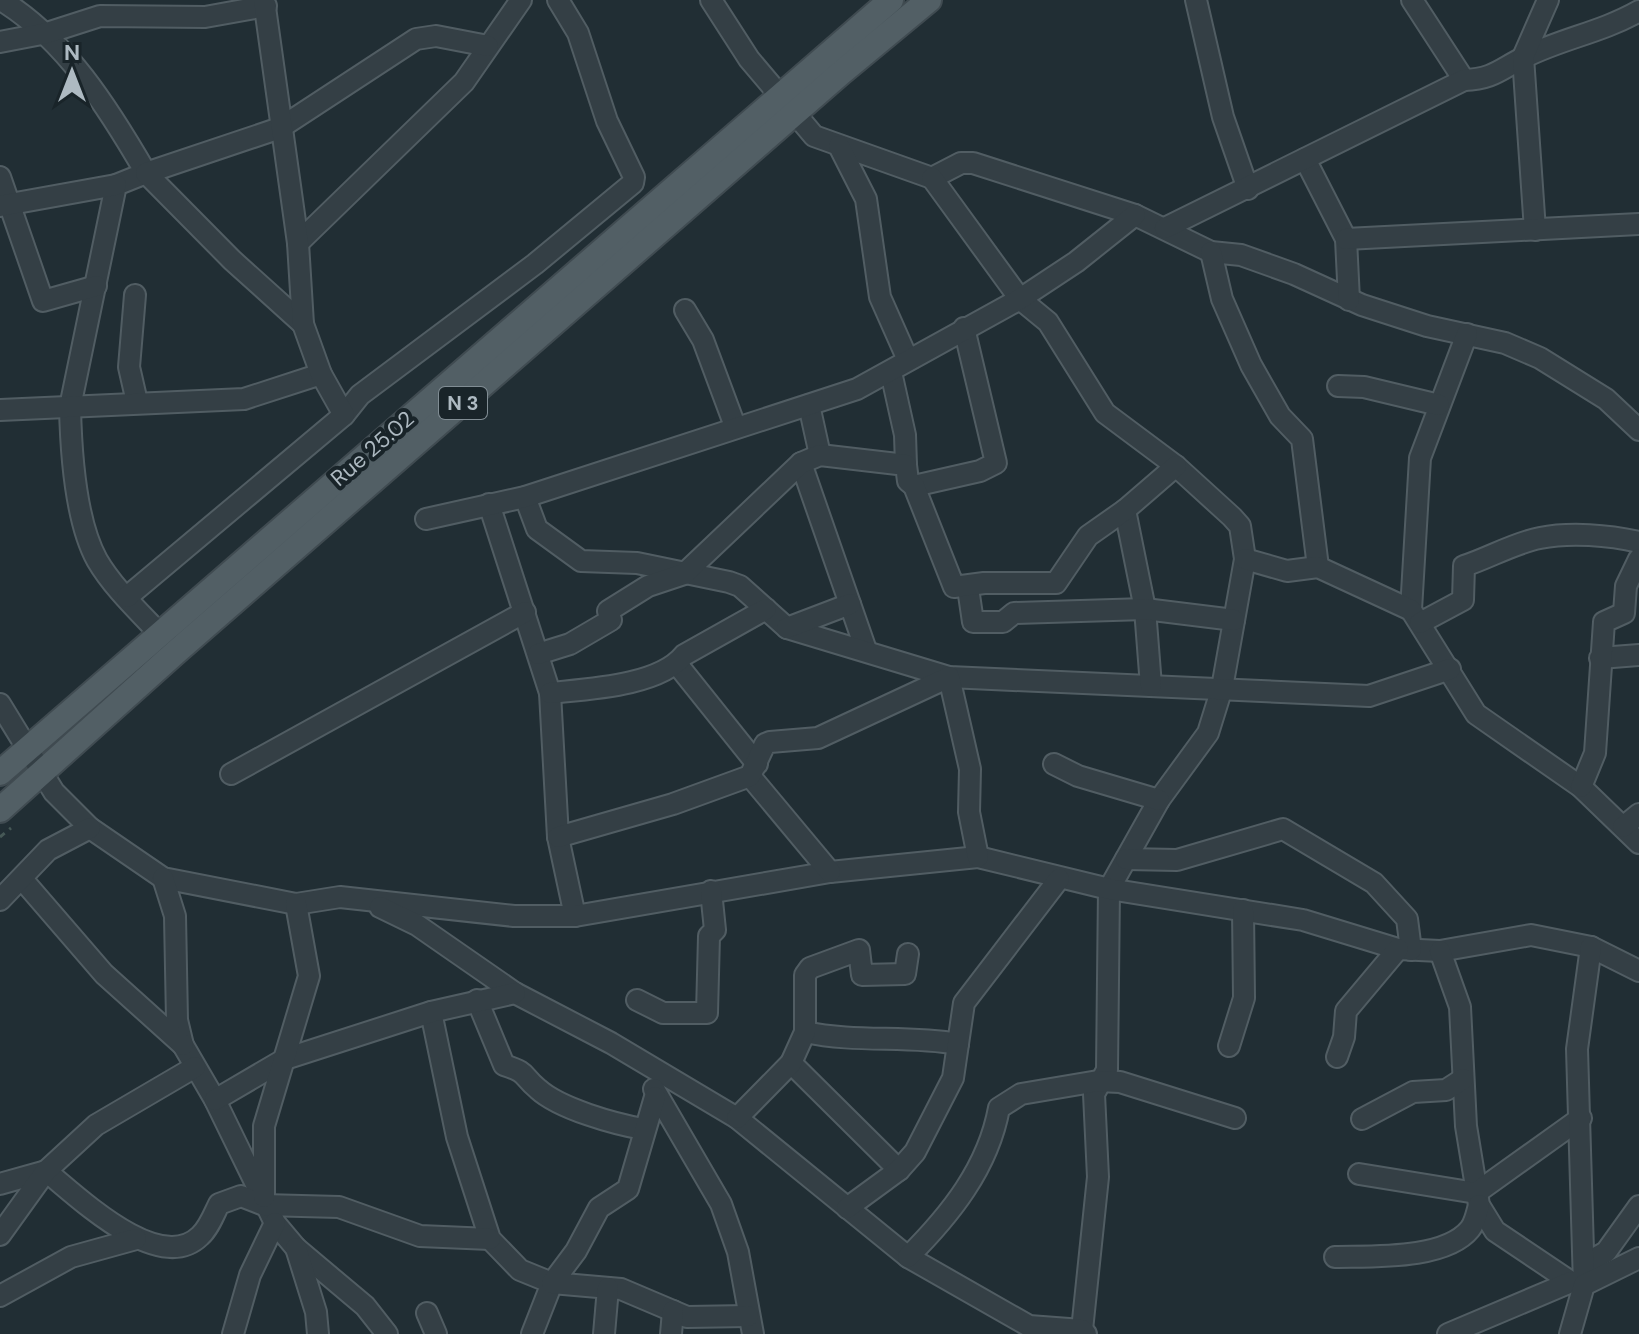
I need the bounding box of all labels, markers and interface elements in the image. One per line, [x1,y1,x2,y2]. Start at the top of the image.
north arrow [32,32,112,112]
text: N [64,38,80,67]
road number: N 3 [439,387,487,419]
street label: Rue 25.02 [325,404,420,492]

